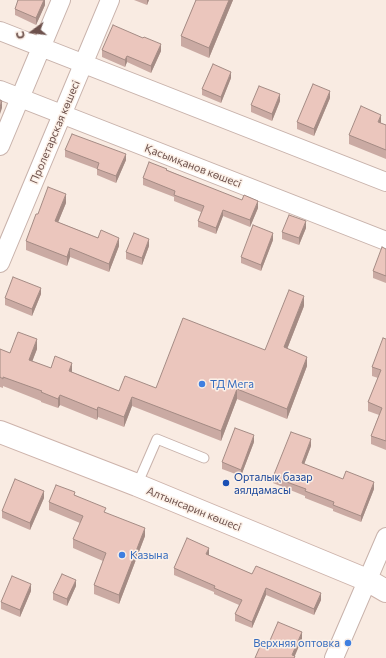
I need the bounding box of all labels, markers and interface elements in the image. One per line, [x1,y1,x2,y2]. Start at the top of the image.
north arrow [12,12,52,52]
text: С [13,30,27,41]
street label: Пролетарская көшесі [27,78,83,186]
street label: Қасымқанов көшесі [143,141,243,191]
place label: ТД Мега [210,377,254,391]
marker: ТД Мега [197,379,207,389]
place label: Орталық базар аялдамасы [234,470,313,496]
marker: Орталық базар аялдамасы [221,478,231,488]
street label: Алтынсарин көшесі [145,484,243,534]
place label: Казына [130,548,168,562]
marker: Казына [117,550,127,560]
place label: Верхняя оптовка [253,636,340,650]
marker: Верхняя оптовка [343,638,353,648]

